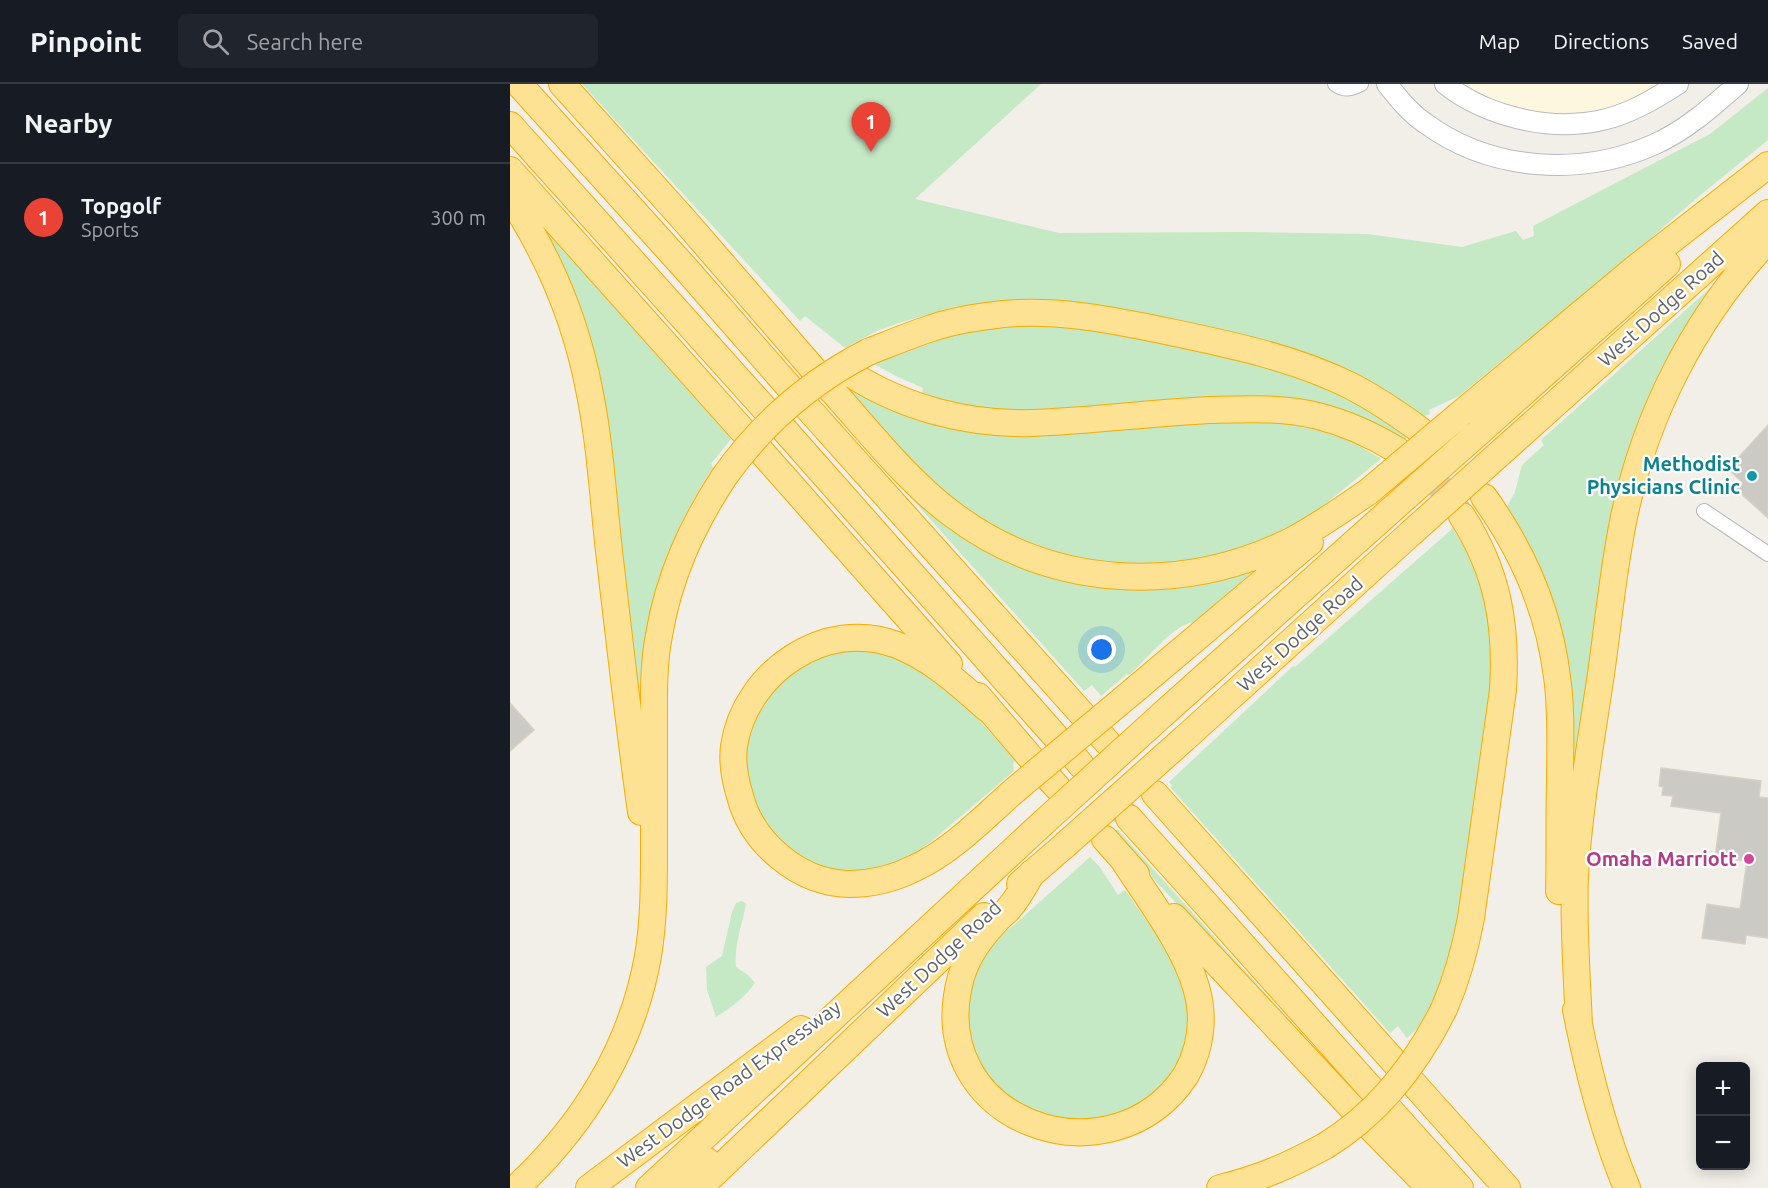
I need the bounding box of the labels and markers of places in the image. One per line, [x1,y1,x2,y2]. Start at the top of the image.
pin: 1 [852,103,890,152]
place label: Methodist Physicians Clinic [1587,452,1740,498]
marker: Methodist Physicians Clinic [1745,469,1759,483]
place label: Omaha Marriott [1586,847,1737,870]
marker: Omaha Marriott [1742,852,1756,866]

